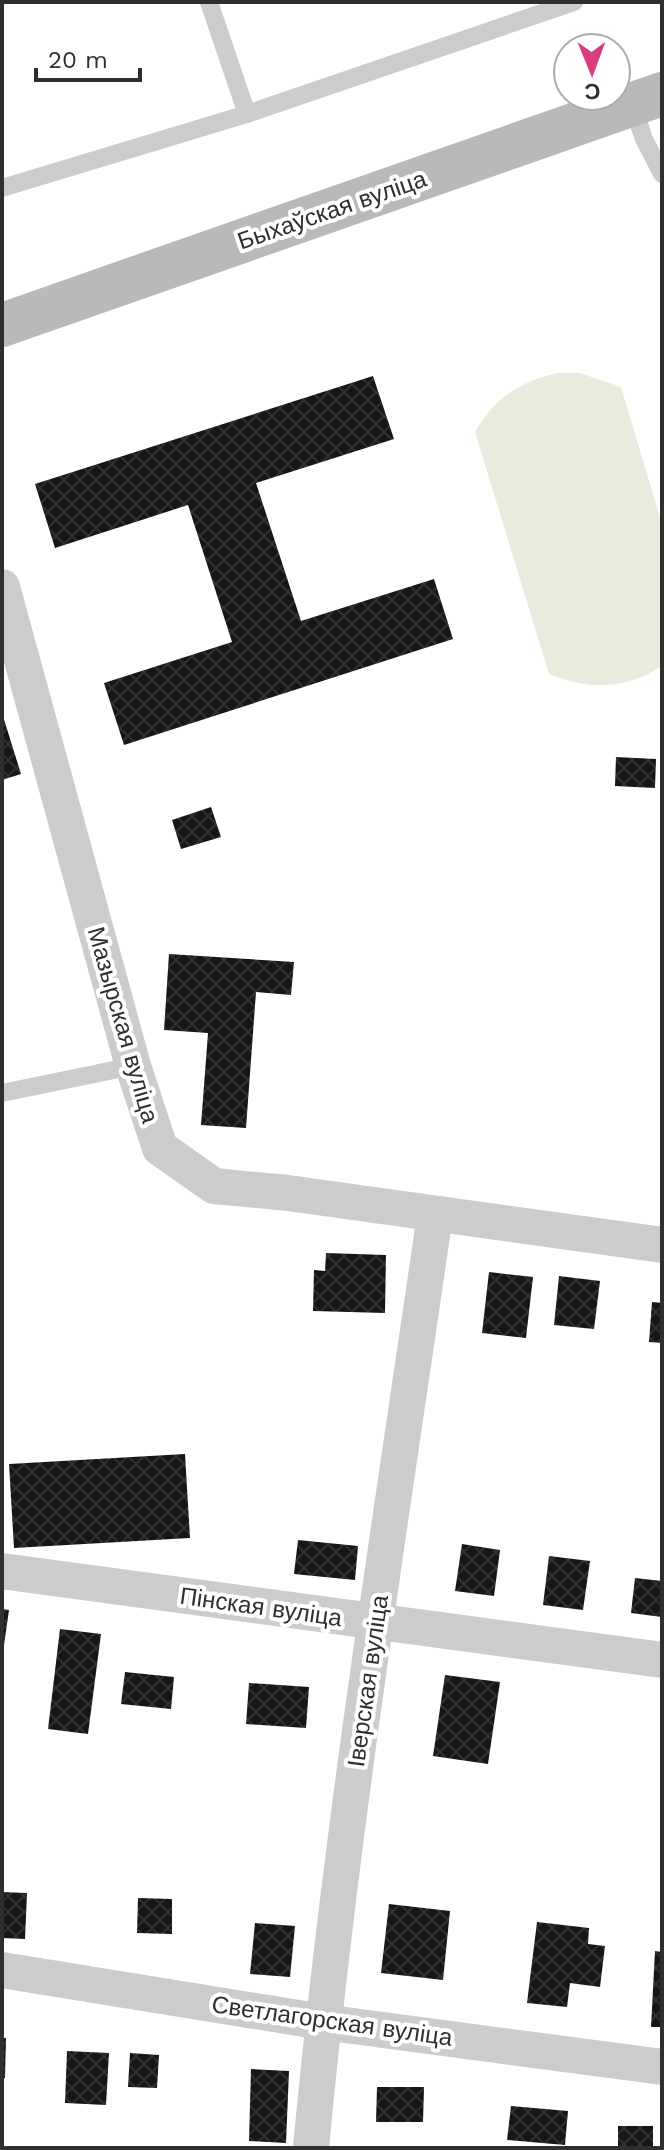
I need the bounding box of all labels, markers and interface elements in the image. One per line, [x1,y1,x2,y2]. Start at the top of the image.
scale bar [36,32,140,82]
north arrow [552,32,632,112]
text: 20 m [48,46,108,74]
text: С [584,79,601,104]
street label: Быхаўская вуліца [234,164,431,255]
street label: Мазырская вуліца [82,924,165,1127]
street label: Пінская вуліца [178,1582,345,1632]
street label: Іверская вуліца [342,1592,394,1769]
street label: Светлагорская вуліца [210,1990,455,2052]

